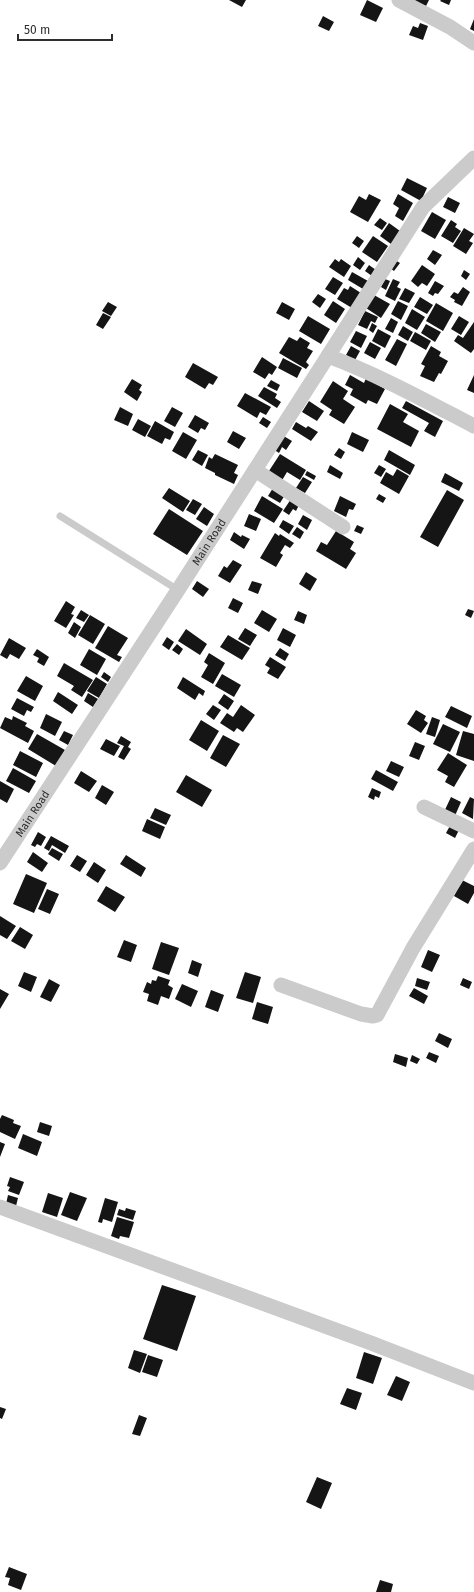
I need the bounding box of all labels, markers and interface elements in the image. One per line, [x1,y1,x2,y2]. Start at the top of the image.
scale bar [18,16,112,42]
text: 50 m [24,23,50,37]
street label: Main Road [189,516,228,568]
street label: Main Road [12,788,52,839]

